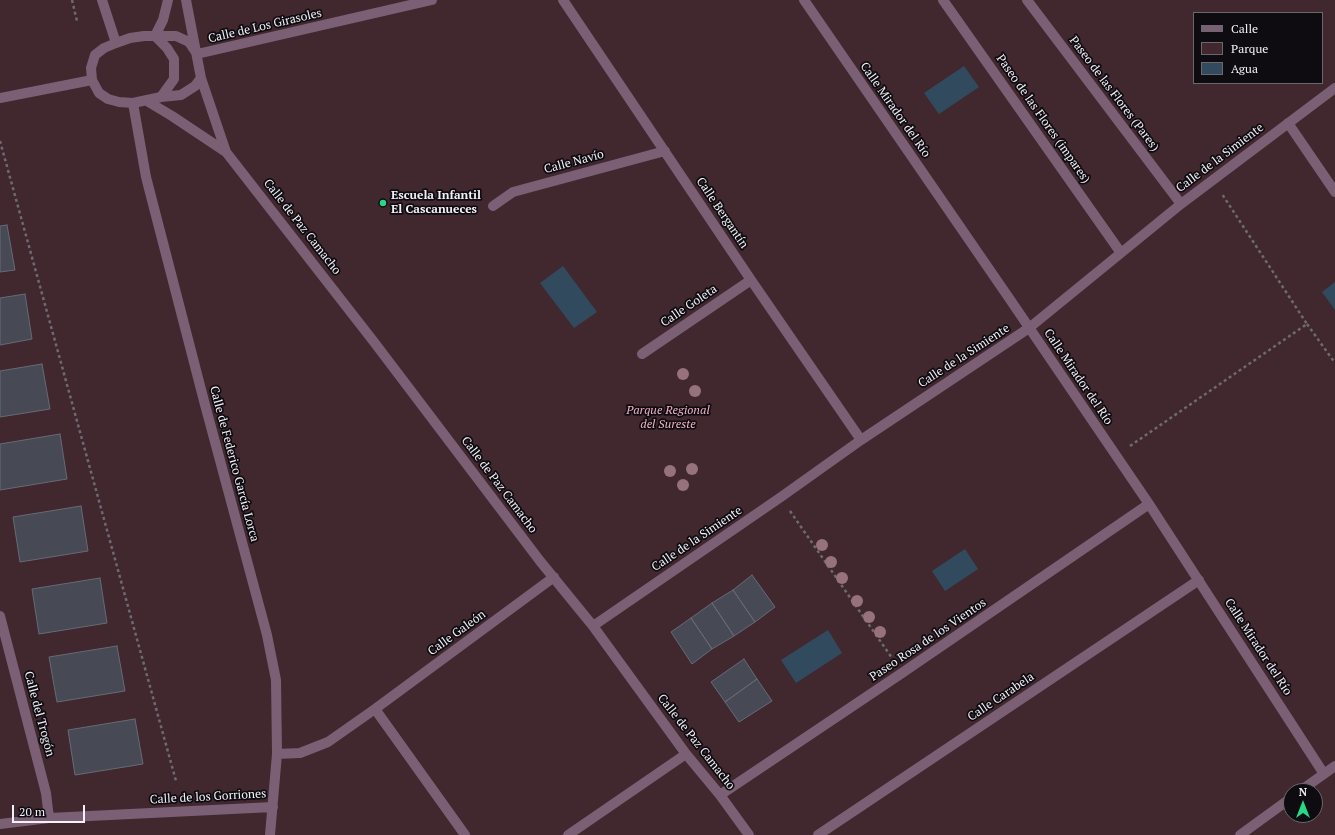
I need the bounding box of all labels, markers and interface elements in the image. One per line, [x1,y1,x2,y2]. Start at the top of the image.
street label: Calle de Los Girasoles [207,6,323,46]
legend [1193,12,1323,84]
text: Calle [1231,21,1258,36]
street label: Paseo de las Flores (Pares) [1066,34,1162,154]
text: Parque [1231,41,1268,56]
street label: Paseo de las Flores (impares) [993,52,1093,186]
street label: Calle Mirador del Río [857,60,933,160]
text: Agua [1231,61,1258,76]
street label: Calle de la Simiente [1173,120,1267,196]
street label: Calle Navío [543,147,605,177]
street label: Calle Bergantín [693,175,751,251]
street label: Calle de Paz Camacho [260,176,344,278]
place label: Escuela Infantil El Cascanueces [391,189,481,217]
marker: Escuela Infantil El Cascanueces [378,198,388,208]
street label: Calle Goleta [658,282,720,330]
street label: Calle de la Simiente [916,321,1012,391]
street label: Calle Mirador del Río [1041,326,1115,428]
street label: Calle de Federico García Lorca [206,385,262,543]
park label: Parque Regional del Sureste [626,404,710,432]
street label: Calle de Paz Camacho [458,434,540,536]
street label: Calle de la Simiente [649,503,745,575]
street label: Paseo Rosa de los Vientos [867,596,989,684]
street label: Calle Mirador del Río [1221,596,1295,698]
street label: Calle Galeón [425,607,489,659]
street label: Calle del Trogón [21,670,57,758]
street label: Calle Carabela [965,670,1037,724]
street label: Calle de Paz Camacho [654,691,738,793]
north arrow [1283,783,1323,823]
text: N [1299,785,1307,799]
street label: Calle de los Gorriones [149,787,267,807]
scale bar [14,797,87,823]
text: 20 m [19,804,45,819]

